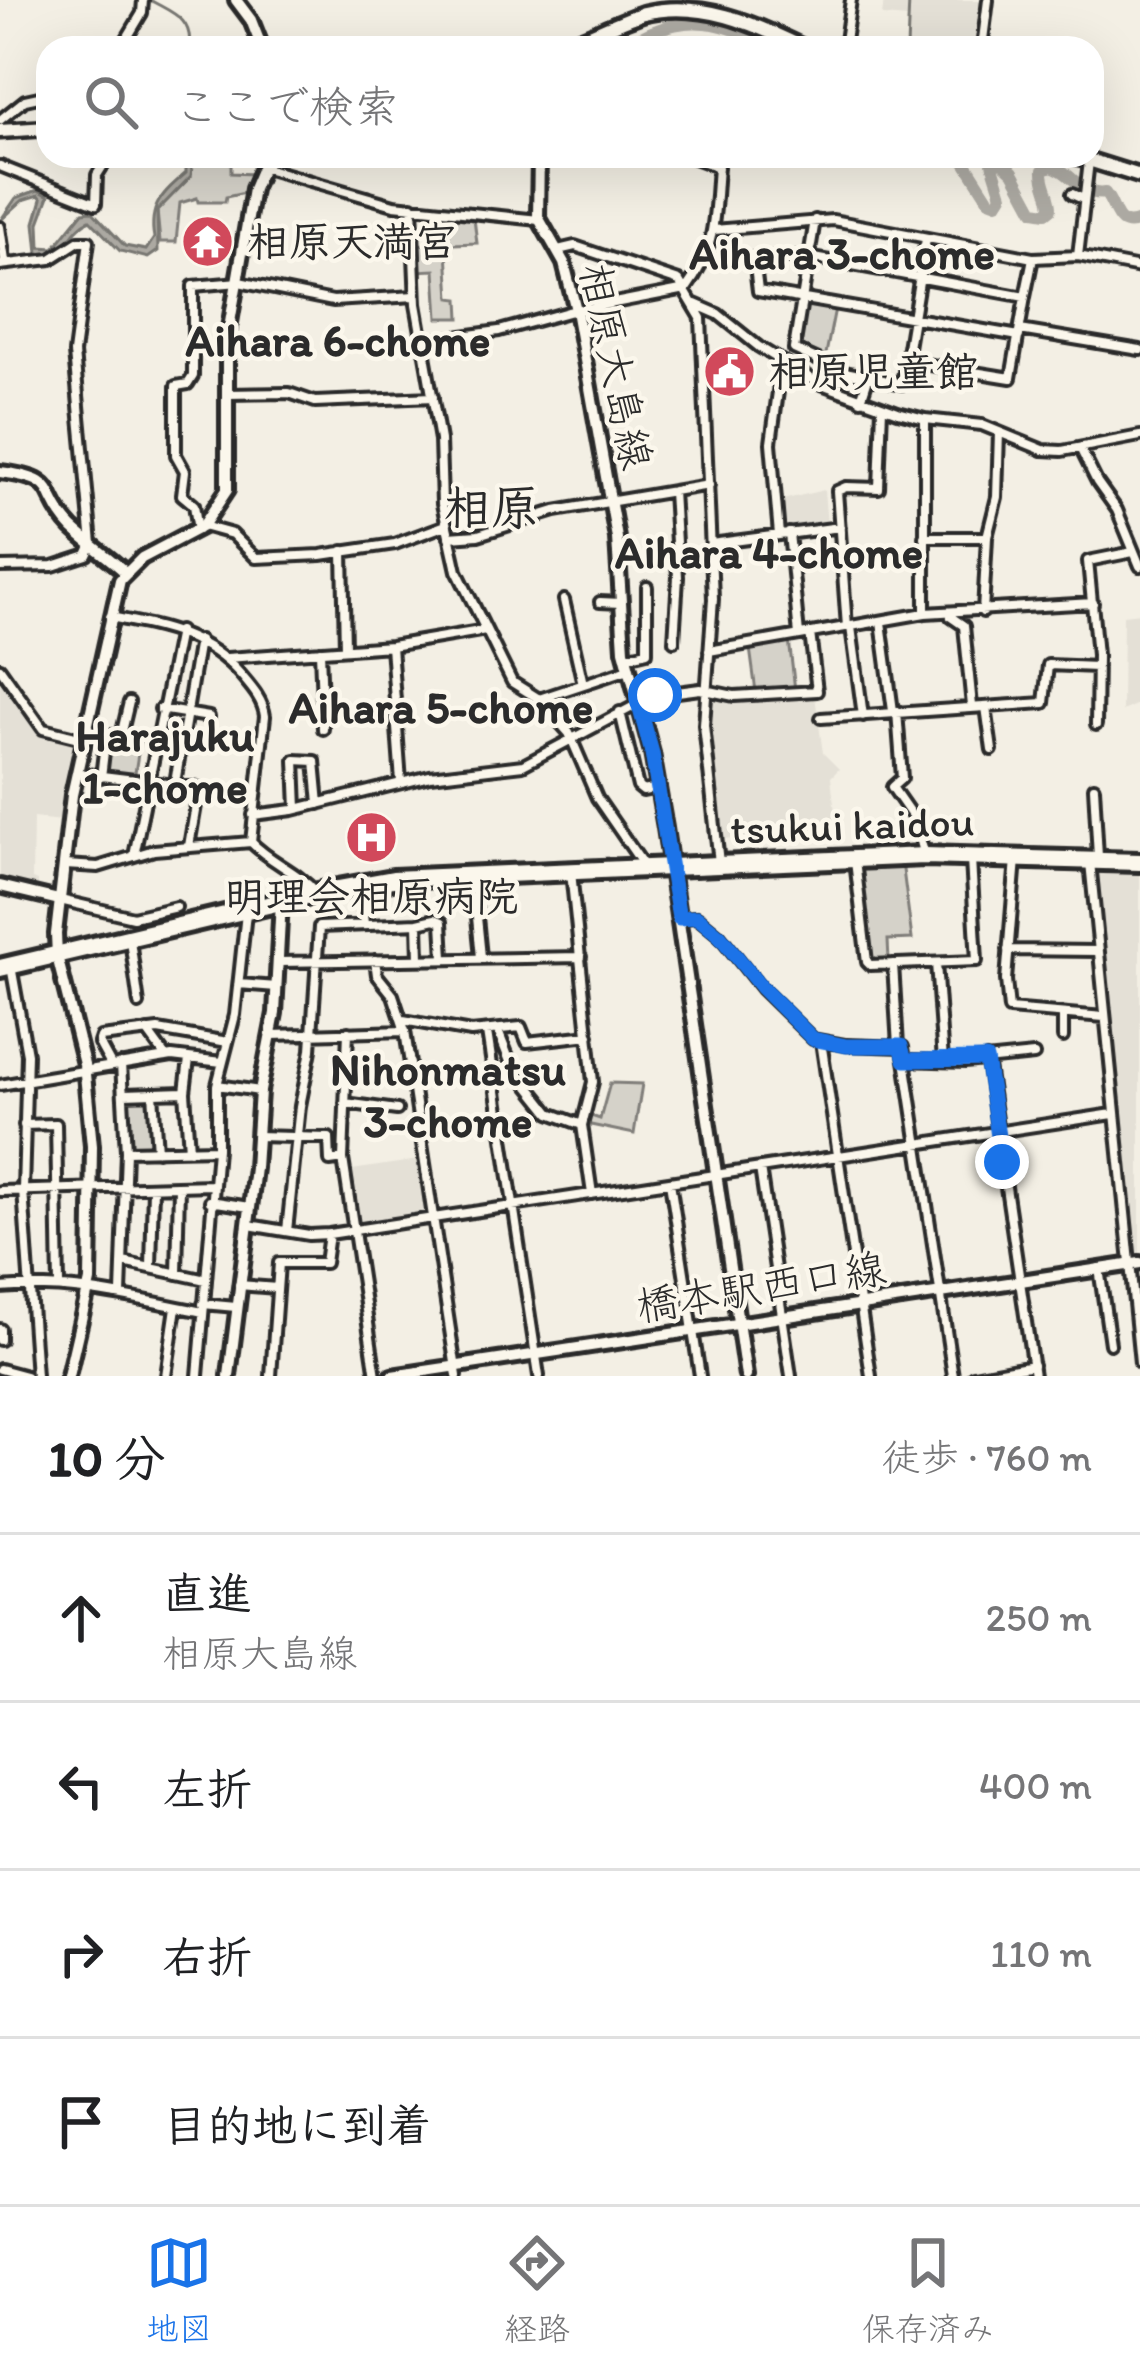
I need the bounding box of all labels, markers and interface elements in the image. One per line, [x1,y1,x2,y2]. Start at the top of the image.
search box [36,36,1104,168]
icon: search [78,69,144,135]
text: ここで検索 [174,79,399,133]
temple icon: 相原天満宮 [180,213,236,269]
place label: 相原天満宮 [247,216,457,267]
district label: Aihara 3-chome [689,226,995,280]
street label: 相原大島線 [569,258,663,474]
district label: Aihara 6-chome [186,313,490,367]
public building icon: 相原児童館 [701,343,757,399]
place label: 相原児童館 [768,346,978,397]
district label: 相原 [443,478,539,536]
district label: Aihara 4-chome [615,525,923,579]
route start [628,668,682,722]
district label: Aihara 5-chome [289,680,593,734]
district label: Harajuku 1-chome [76,708,255,814]
street label: tsukui kaidou [729,795,975,855]
hospital icon: 明理会相原病院 [343,809,399,865]
place label: 明理会相原病院 [224,871,518,922]
district label: Nihonmatsu 3-chome [330,1042,566,1148]
route end [975,1135,1029,1189]
street label: 橋本駅西口線 [633,1242,889,1332]
text: 10 分 [48,1428,166,1489]
text: 徒歩 · 760 m [882,1434,1092,1481]
text: 直進 [162,1566,252,1620]
icon: ahead [48,1585,114,1651]
text: 250 m [985,1594,1092,1641]
text: 相原大島線 [162,1630,357,1677]
icon: left [48,1753,114,1819]
text: 左折 [162,1762,252,1816]
text: 400 m [979,1762,1092,1809]
icon: right [48,1921,114,1987]
text: 右折 [162,1930,252,1984]
text: 110 m [990,1930,1092,1977]
icon: arrive [48,2089,114,2155]
text: 目的地に到着 [162,2098,432,2152]
tab: 地図 [146,2230,212,2350]
tab: 経路 [504,2230,570,2350]
tab: 保存済み [862,2230,994,2350]

